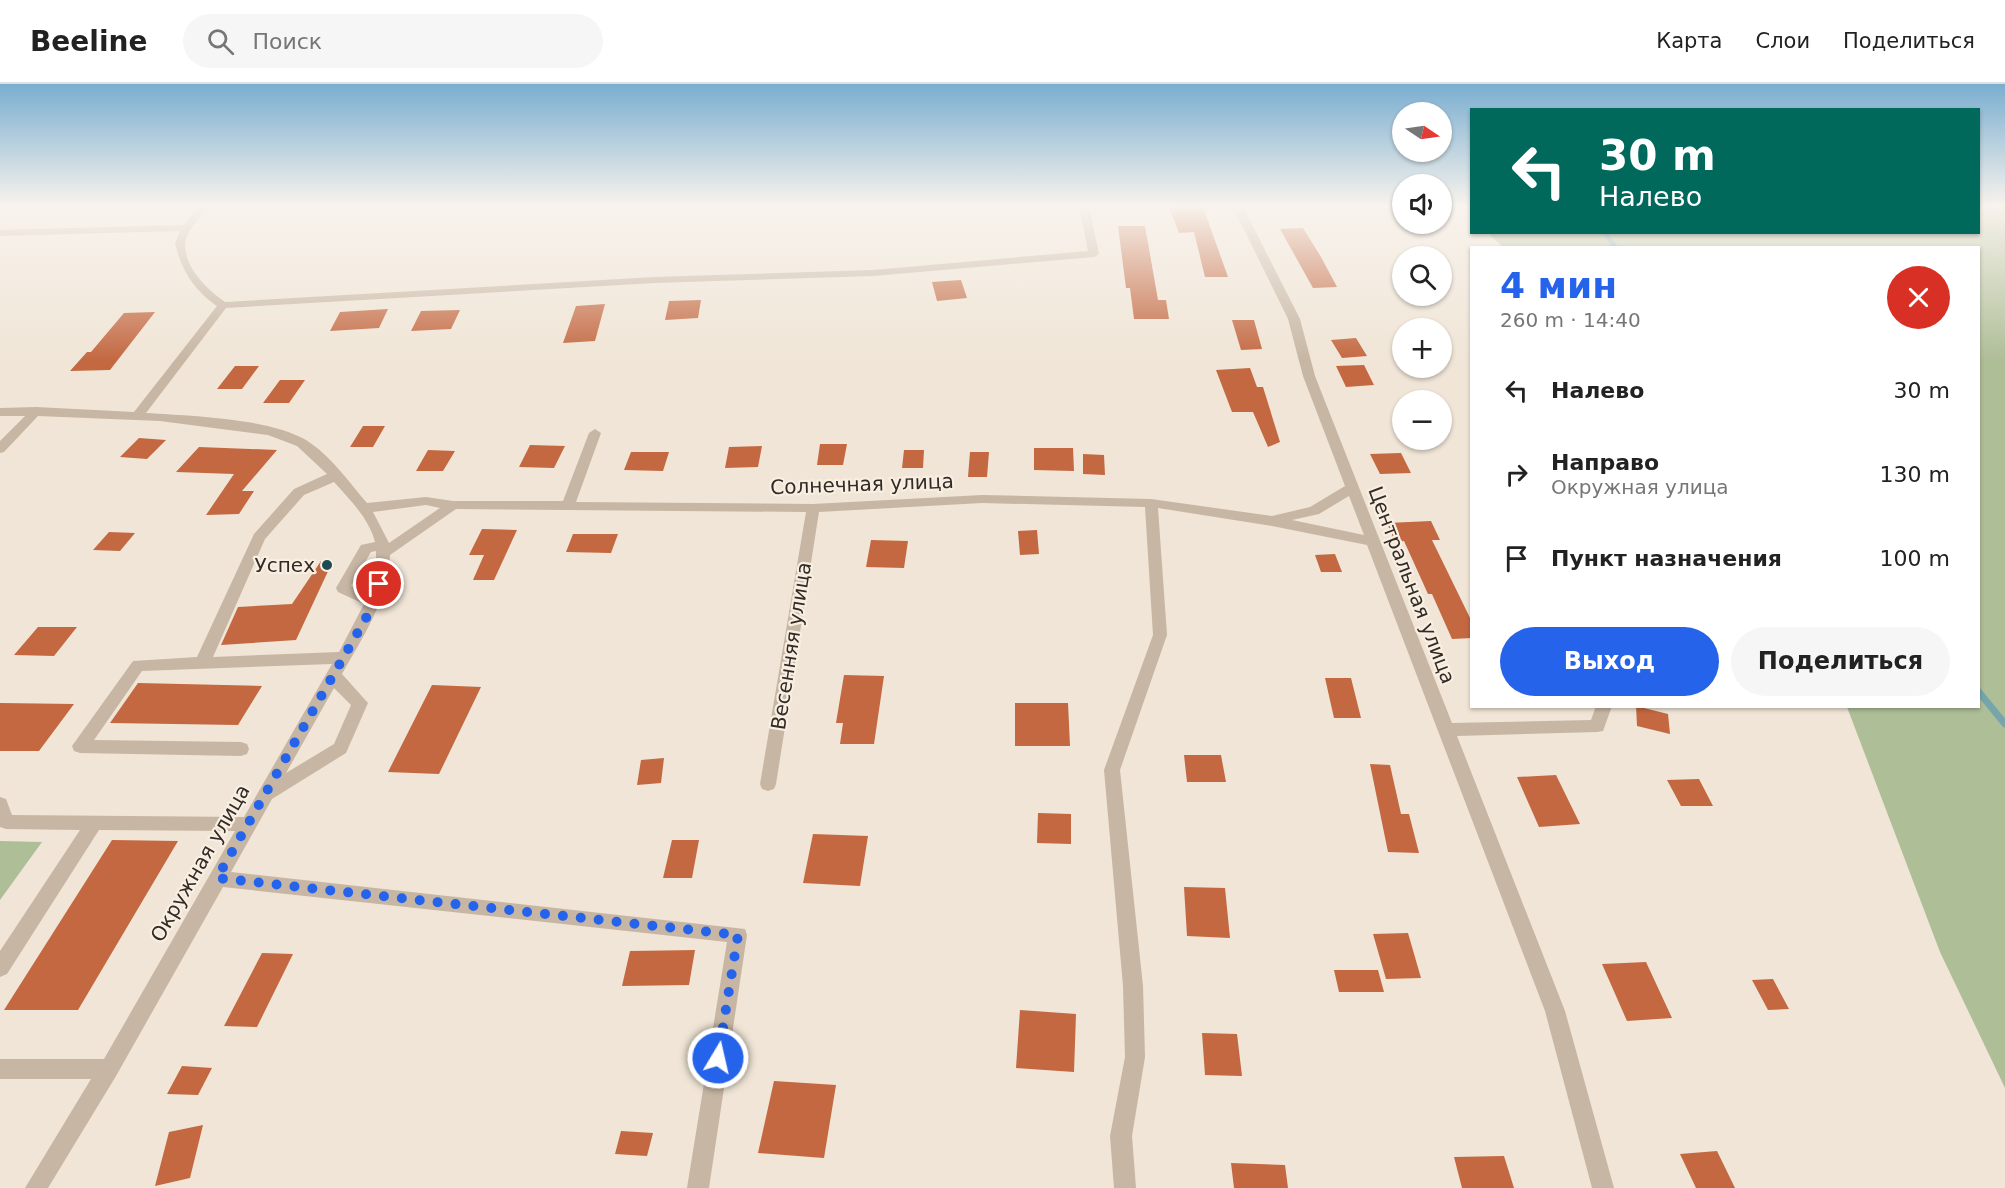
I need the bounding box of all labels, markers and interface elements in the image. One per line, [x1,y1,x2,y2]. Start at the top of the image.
search box [183,14,603,68]
text: Beeline [30,25,147,58]
icon: search [204,25,237,58]
text: Поиск [252,29,322,54]
text: Карта [1656,29,1722,53]
text: Слои [1755,29,1810,53]
text: Поделиться [1843,29,1975,53]
north arrow [1392,102,1452,162]
map controls [1392,102,1452,450]
text: 30 m [1599,131,1716,180]
icon: left [1500,132,1578,210]
button: sound [1392,174,1452,234]
text: Налево [1599,181,1702,212]
button: search [1392,246,1452,306]
text: 4 мин [1500,265,1617,306]
button: close [1887,266,1950,329]
text: 260 m · 14:40 [1500,308,1641,332]
button: + [1392,318,1452,378]
icon: left [1500,374,1533,407]
text: Налево [1551,378,1644,403]
text: 30 m [1894,378,1950,403]
button: − [1392,390,1452,450]
text: Направо [1551,450,1659,475]
icon: right [1500,458,1533,491]
text: 130 m [1880,462,1950,487]
street label: Солнечная улица [770,469,954,499]
text: Окружная улица [1551,475,1729,499]
street label: Центральная улица [1363,483,1461,687]
icon: arrive [1500,542,1533,575]
text: Пункт назначения [1551,546,1782,571]
text: 100 m [1880,546,1950,571]
place label: Успех [255,553,315,577]
marker: Успех [320,558,334,572]
pin [353,558,404,609]
street label: Весенняя улица [766,560,816,732]
icon: arrive [362,567,395,600]
button: Выход [1500,627,1719,696]
button: Поделиться [1731,627,1950,696]
street label: Окружная улица [145,780,255,946]
position arrow [686,1026,750,1090]

